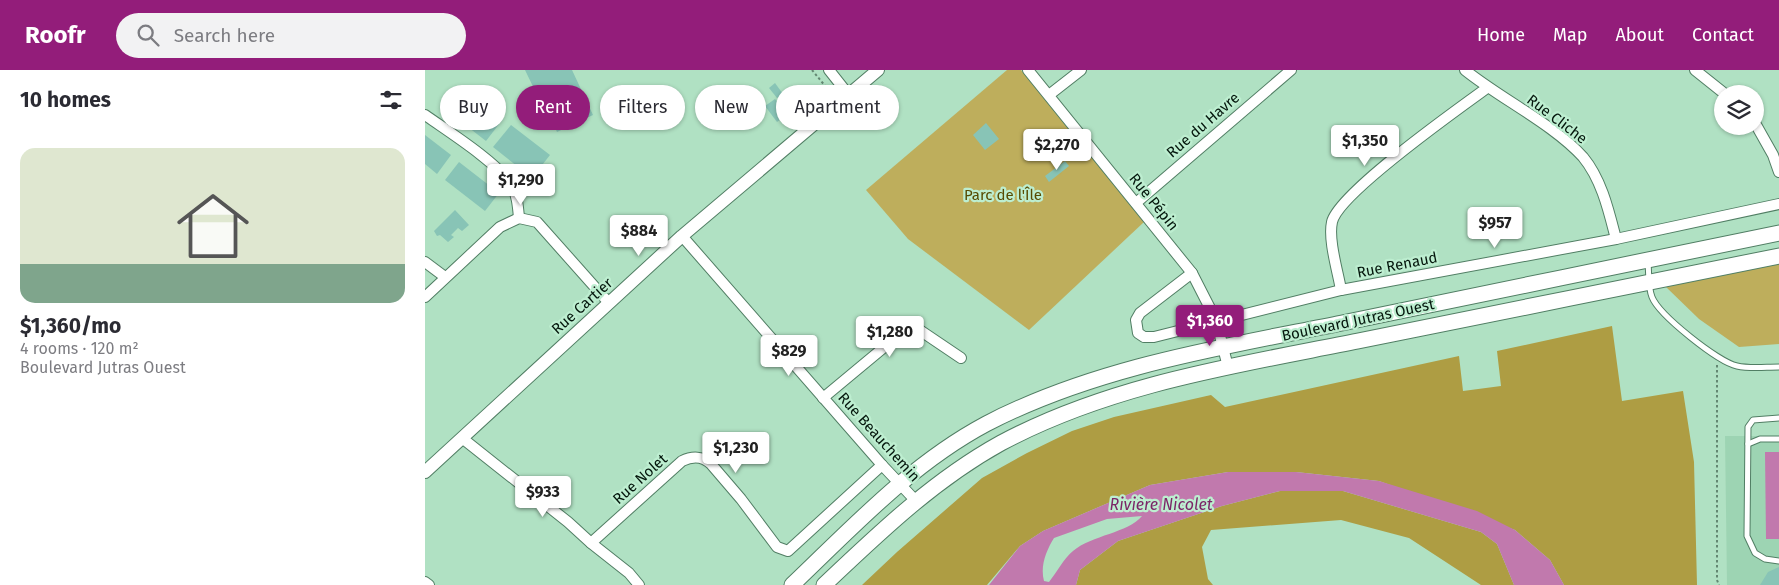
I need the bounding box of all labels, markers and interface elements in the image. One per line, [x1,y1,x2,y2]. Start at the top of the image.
search box [116,13,466,58]
text: Roofr [25,21,86,49]
icon: search [134,21,162,49]
text: Search here [174,24,275,47]
text: Home [1477,24,1525,46]
text: Map [1553,24,1587,46]
text: About [1615,24,1664,46]
text: Contact [1692,24,1754,46]
chip: Buy [440,85,506,130]
chip: Rent [516,85,590,130]
chip: Filters [600,85,685,130]
chip: New [695,85,766,130]
chip: Apartment [776,85,899,130]
map controls [1714,85,1764,135]
button: layers [1714,85,1764,135]
icon: filters [377,86,405,114]
text: 10 homes [20,87,111,113]
street label: Rue du Havre [1163,88,1243,162]
street label: Rue Cliche [1523,90,1591,148]
pin: $1,350 [1324,124,1406,167]
pin: $2,270 [1016,128,1098,171]
text: $1,350 [1342,131,1388,150]
text: $2,270 [1034,135,1080,154]
pin: $1,290 [480,164,562,206]
text: $1,290 [498,170,544,189]
street label: Rue Pépin [1126,170,1182,234]
icon: home [168,181,258,271]
park label: Parc de l'Île [964,186,1042,204]
pin: $957 [1465,206,1525,249]
text: $957 [1478,213,1512,232]
pin: $884 [609,214,669,257]
text: $884 [621,221,657,240]
street label: Rue Renaud [1355,248,1439,282]
street label: Rue Cartier [548,274,616,338]
street label: Boulevard Jutras Ouest [1280,295,1436,345]
pin: $1,360 [1169,304,1251,347]
text: $1,360 [1187,311,1233,330]
text: $1,360/mo [20,313,121,339]
pin: $1,280 [849,316,931,358]
text: $1,280 [867,322,913,341]
pin: $829 [759,334,819,377]
text: 4 rooms · 120 m² [20,339,139,358]
text: $829 [772,341,807,360]
text: Boulevard Jutras Ouest [20,358,186,377]
street label: Rue Beauchemin [834,389,924,485]
pin: $1,230 [695,432,777,474]
text: $1,230 [713,438,759,457]
street label: Rue Nolet [609,450,671,508]
pin: $933 [513,476,573,518]
text: $933 [526,482,560,501]
water label: Rivière Nicolet [1110,495,1213,514]

